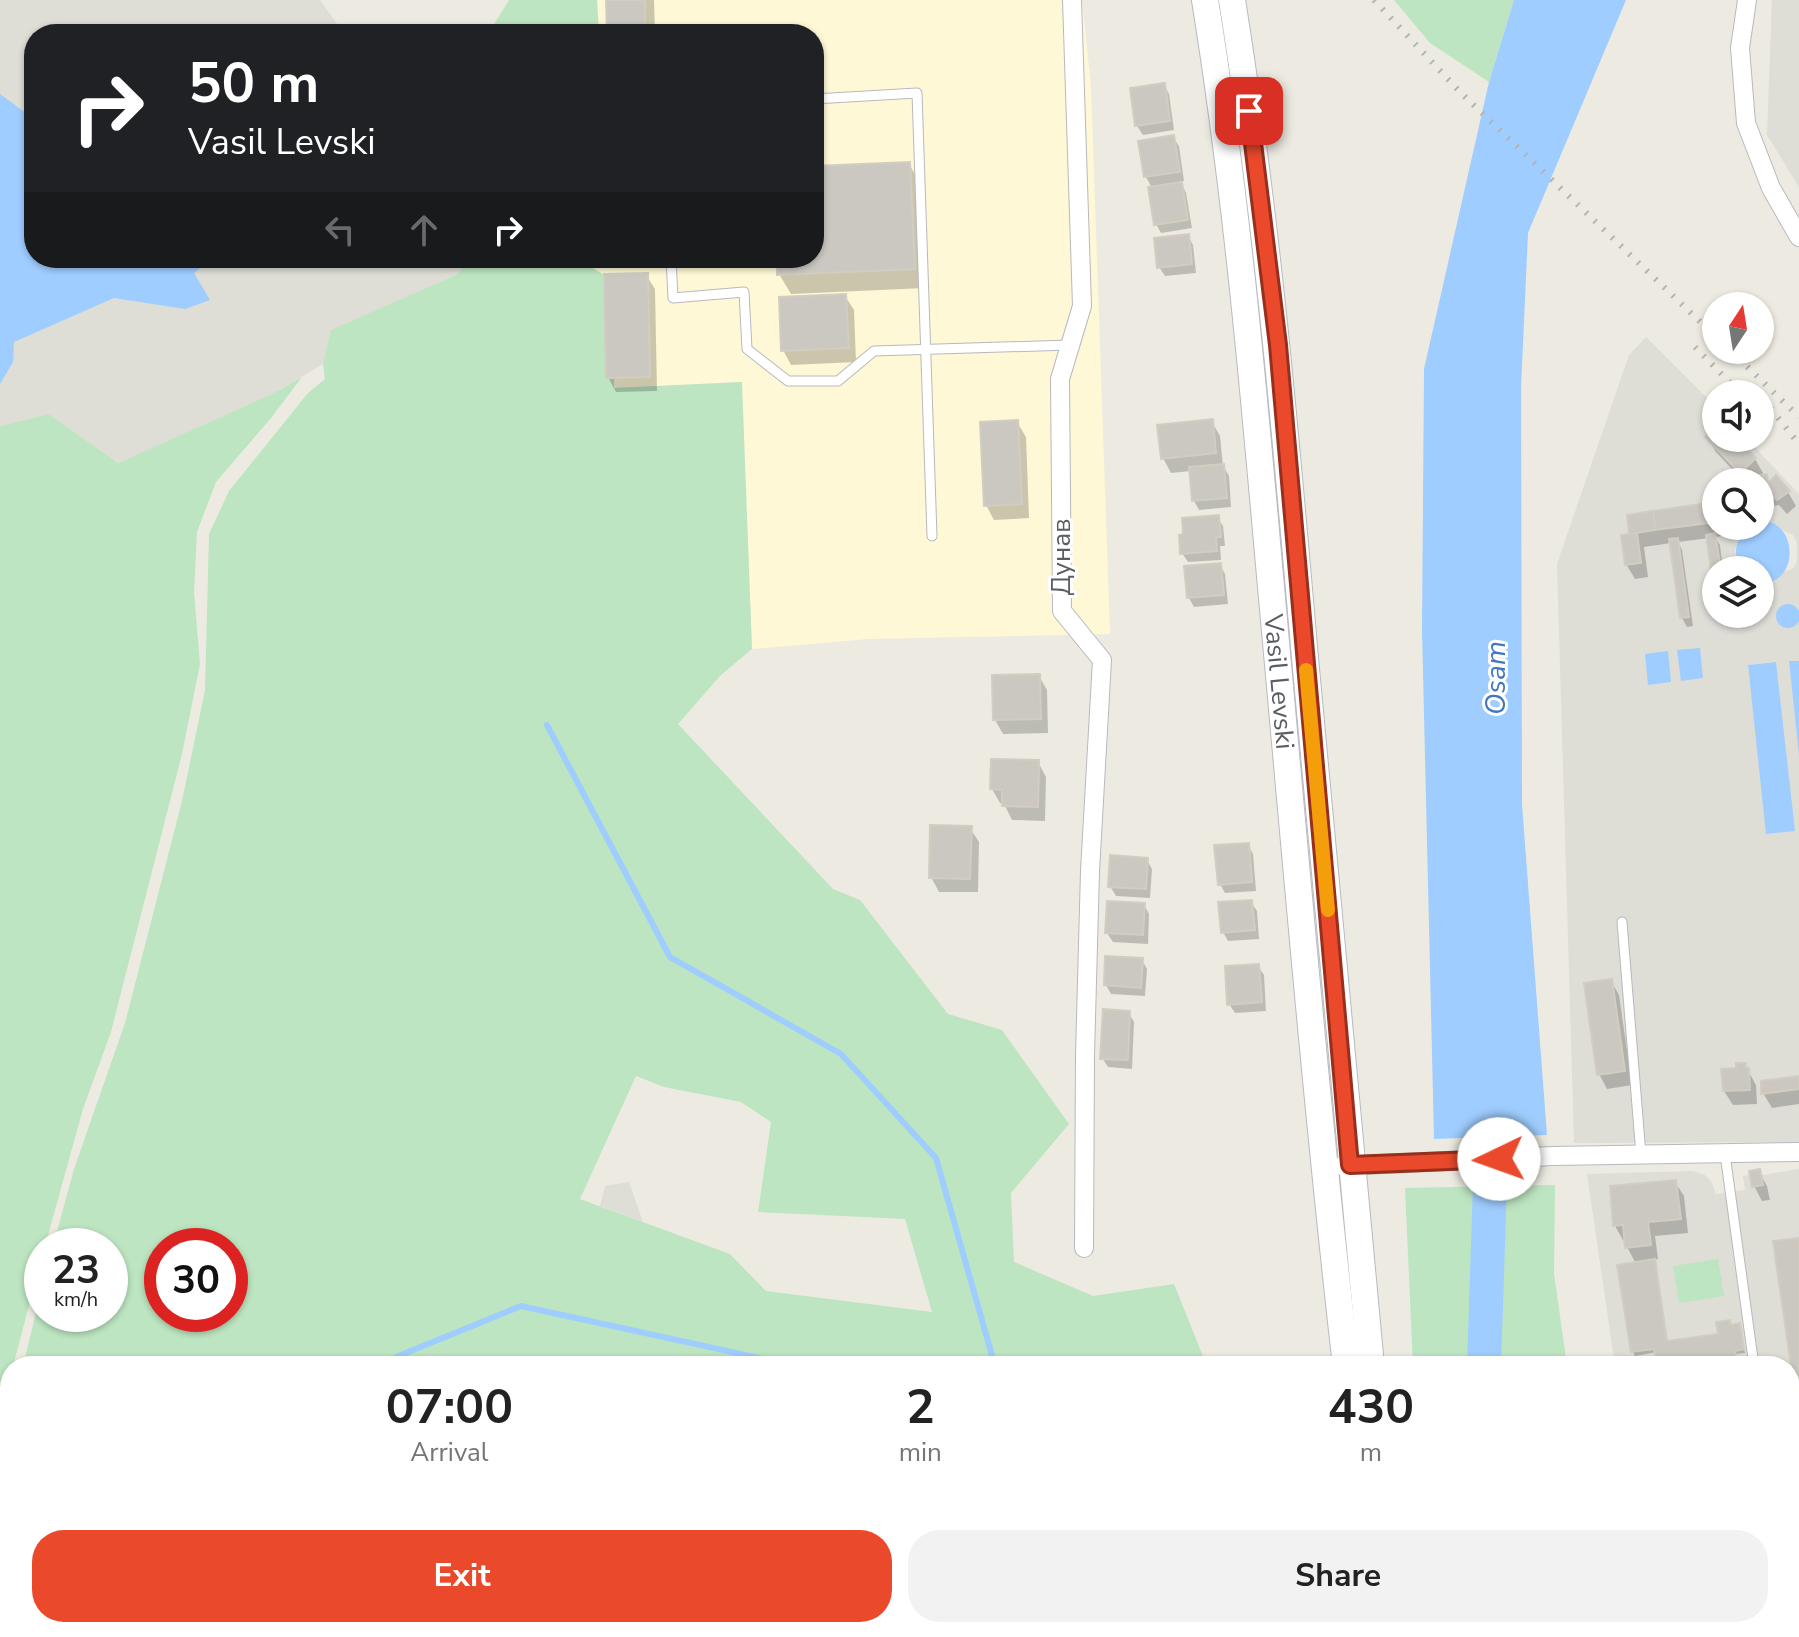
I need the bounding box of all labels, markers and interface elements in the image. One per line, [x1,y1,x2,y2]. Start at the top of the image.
text: 50 m [188,45,319,122]
icon: right [56,56,160,160]
pin [1215,77,1283,145]
icon: arrive [1227,89,1271,133]
text: Vasil Levski [188,118,376,167]
icon: left [318,208,362,252]
icon: ahead [402,208,446,252]
icon: right [486,208,530,252]
north arrow [1702,292,1774,364]
map controls [1702,292,1774,628]
button: sound [1702,380,1774,452]
button: search [1702,468,1774,540]
street label: Дунав [1044,519,1079,595]
button: layers [1702,556,1774,628]
street label: Vasil Levski [1256,612,1303,751]
water label: Osam [1477,641,1515,715]
position arrow [1457,1117,1541,1201]
speed limit sign: 30 [144,1228,248,1332]
text: 23 [52,1243,100,1297]
text: km/h [54,1286,98,1313]
text: 07:00 [386,1374,513,1440]
text: 2 [906,1374,935,1440]
text: 430 [1328,1374,1414,1440]
text: Arrival [410,1435,489,1470]
text: min [899,1435,942,1470]
text: m [1360,1435,1382,1470]
button: Exit [32,1530,892,1622]
button: Share [908,1530,1768,1622]

